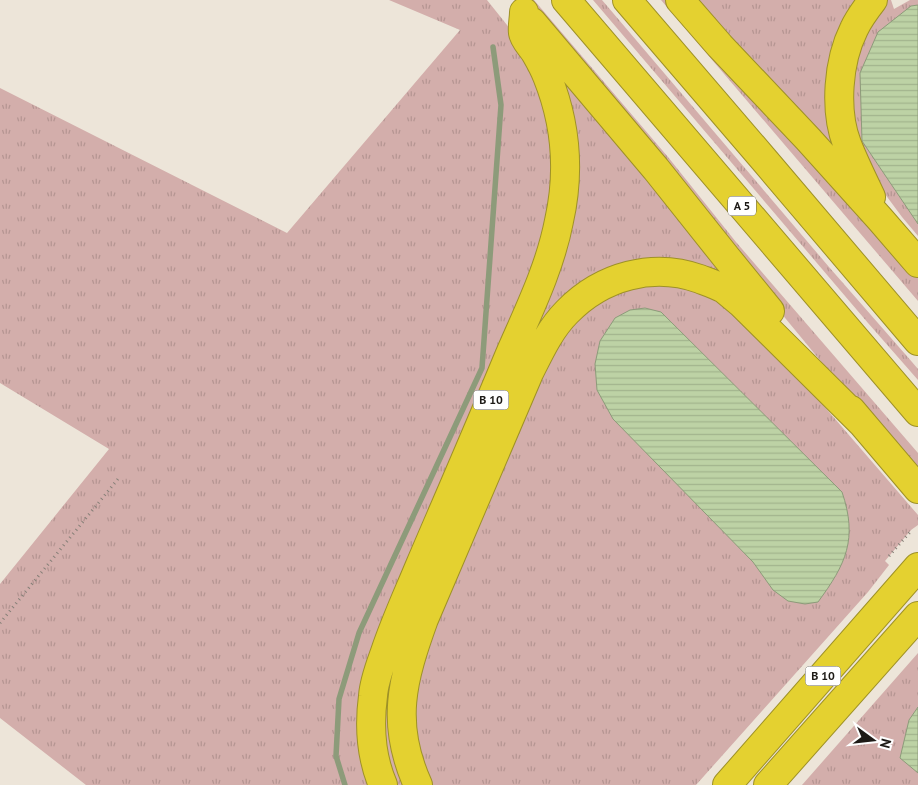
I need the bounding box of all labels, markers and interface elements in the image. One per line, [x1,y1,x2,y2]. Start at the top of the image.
road number: A 5 [728,197,756,216]
road number: B 10 [474,390,508,410]
road number: B 10 [806,666,840,686]
north arrow [848,715,898,765]
text: N [876,737,895,750]

